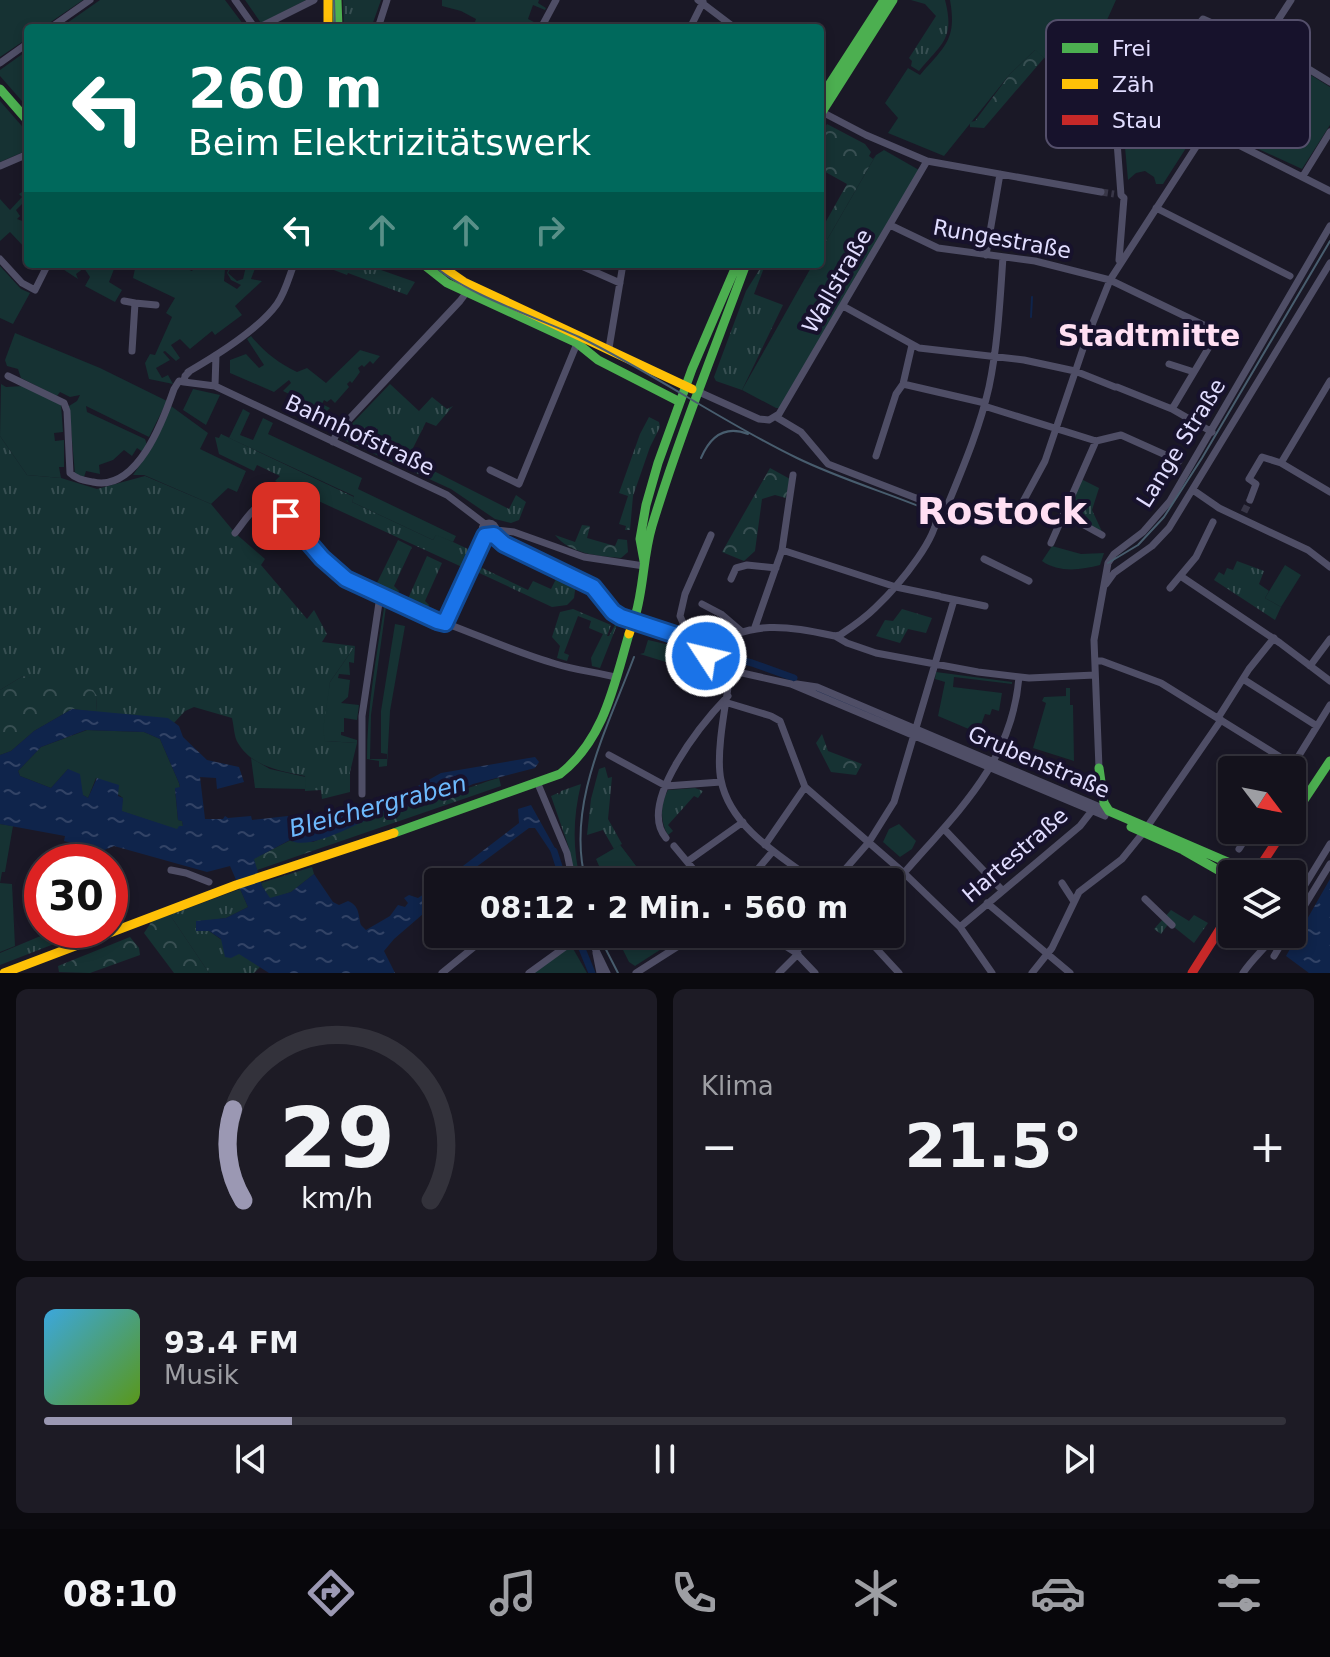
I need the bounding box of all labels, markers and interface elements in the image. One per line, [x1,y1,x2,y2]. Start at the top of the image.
legend [1046,20,1310,148]
text: Frei [1112,36,1151,61]
text: 260 m [188,55,383,120]
icon: left [56,56,160,160]
text: Zäh [1112,72,1155,97]
text: Stau [1112,108,1162,133]
text: Beim Elektrizitätswerk [188,122,591,163]
icon: left [276,208,320,252]
icon: ahead [360,208,404,252]
icon: ahead [444,208,488,252]
icon: right [528,208,572,252]
street label: Rungestraße [931,215,1073,263]
street label: Wallstraße [797,224,877,338]
district label: Stadtmitte [1058,318,1240,353]
street label: Lange Straße [1132,374,1230,512]
street label: Bahnhofstraße [281,390,439,480]
pin [252,482,320,550]
district label: Rostock [917,489,1088,533]
icon: arrive [264,494,308,538]
position arrow [664,614,748,698]
street label: Grubenstraße [964,721,1114,803]
north arrow [1218,756,1306,844]
map controls [1218,756,1306,948]
water label: Bleichergraben [286,769,470,843]
street label: Hartestraße [957,803,1073,907]
speed limit sign: 30 [24,844,128,948]
button: layers [1218,860,1306,948]
text: 08:12 · 2 Min. · 560 m [480,890,848,925]
text: Klima [701,1071,774,1101]
text: 29 [279,1090,394,1187]
text: 21.5° [904,1111,1083,1181]
text: − [701,1121,738,1172]
text: + [1249,1121,1286,1172]
text: km/h [300,1181,373,1215]
text: 93.4 FM [164,1325,299,1360]
text: Musik [164,1360,239,1390]
icon: previous [229,1437,273,1481]
icon: pause [643,1437,687,1481]
icon: next [1057,1437,1101,1481]
icon: directions [303,1565,359,1621]
icon: music [485,1565,541,1621]
icon: phone [666,1565,722,1621]
icon: climate [848,1565,904,1621]
icon: car [1030,1565,1086,1621]
icon: filters [1211,1565,1267,1621]
text: 08:10 [63,1573,177,1614]

